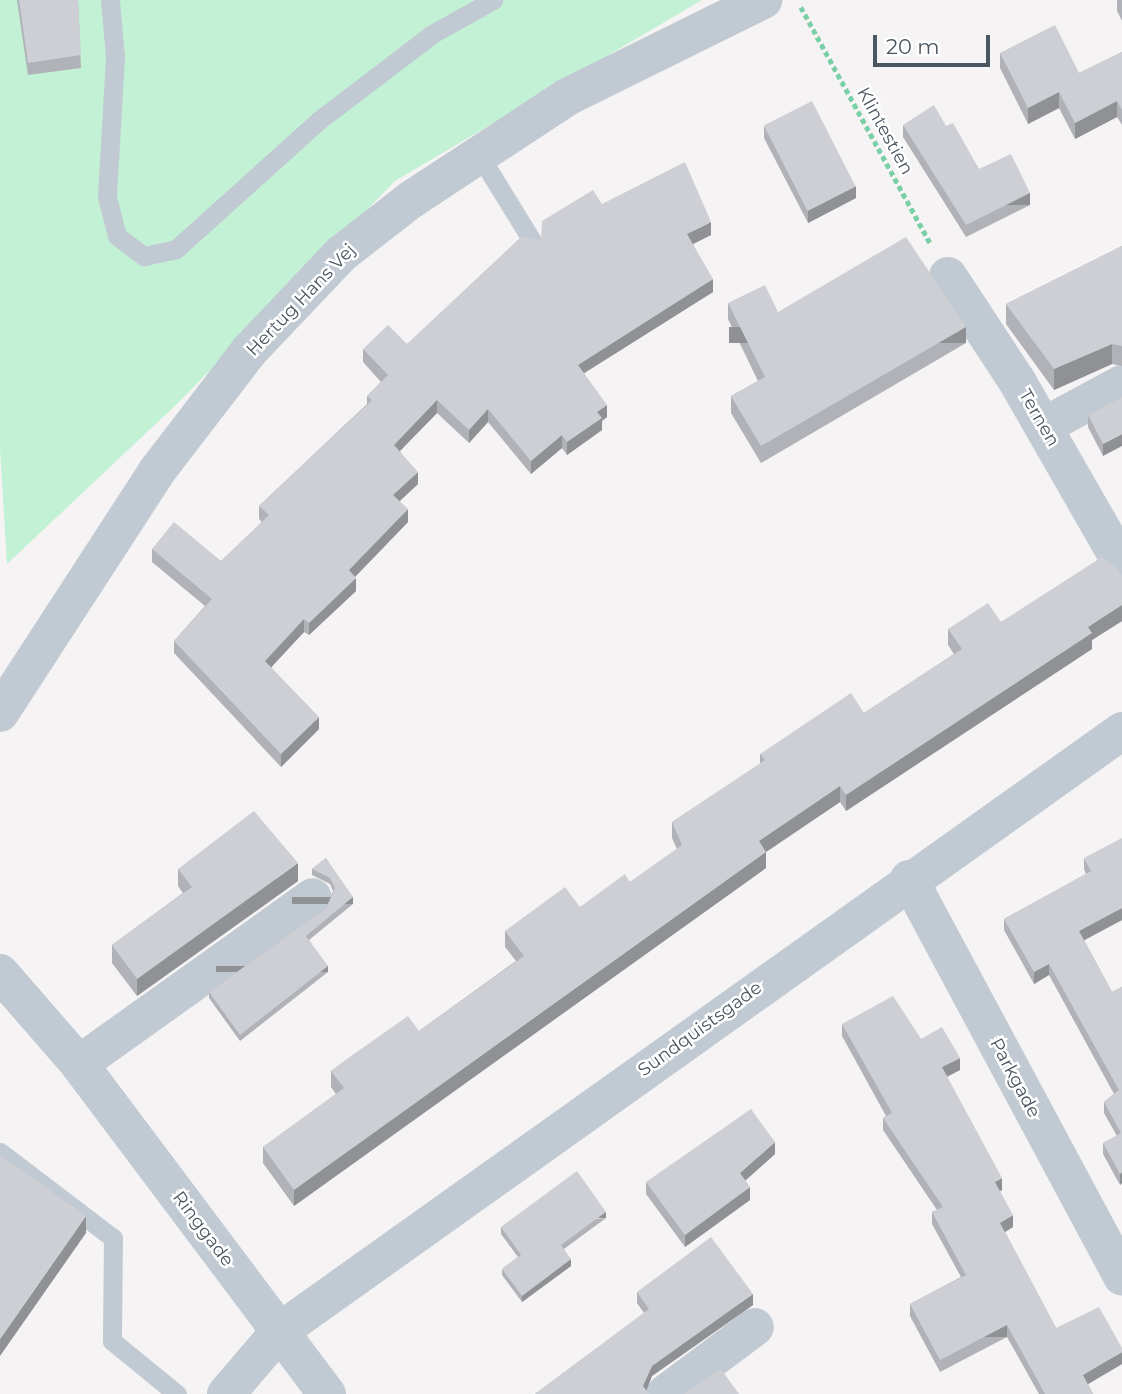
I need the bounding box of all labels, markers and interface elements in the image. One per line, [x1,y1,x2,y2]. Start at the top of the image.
scale bar [877,21,994,65]
text: 20 m [886,34,940,59]
street label: Klintestien [852,84,918,178]
street label: Hertug Hans Vej [242,239,360,361]
street label: Ternen [1014,386,1064,450]
street label: Sundquistsgade [634,977,766,1081]
street label: Parkgade [985,1035,1045,1121]
street label: Ringgade [168,1187,238,1271]

